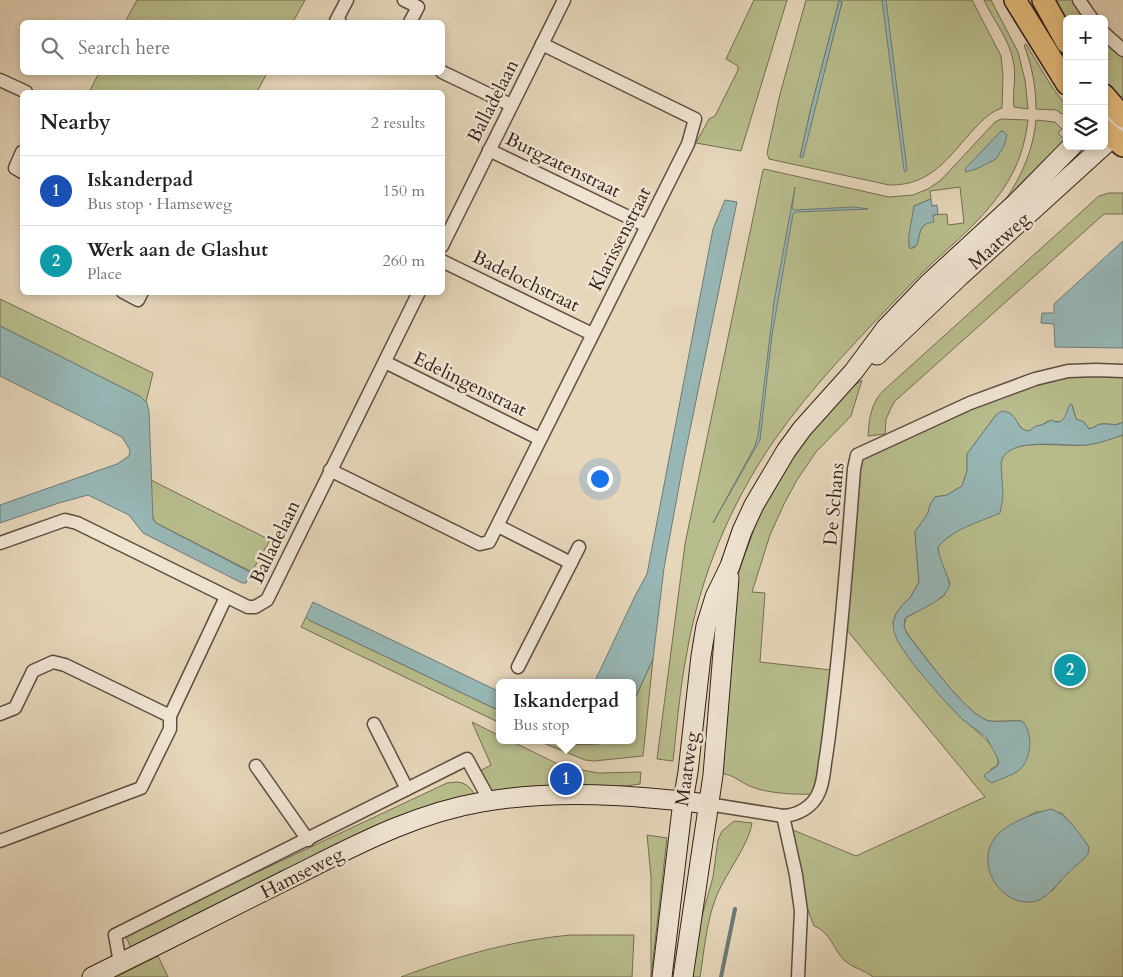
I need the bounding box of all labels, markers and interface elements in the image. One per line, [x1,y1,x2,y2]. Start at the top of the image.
map controls [1063,15,1108,150]
button: + [1063,15,1108,60]
search box [20,20,445,75]
icon: search [38,34,66,62]
text: Search here [78,35,170,61]
street label: Balladelaan [461,55,525,147]
button: − [1063,60,1108,105]
button: layers [1063,105,1108,150]
text: Nearby [40,108,111,137]
text: 2 results [371,112,425,134]
street label: Burgzatenstraat [501,126,625,204]
text: Iskanderpad [87,167,193,193]
text: 1 [52,180,60,202]
text: 150 m [383,180,425,202]
street label: Klarissenstraat [583,183,657,295]
text: Bus stop · Hamseweg [87,193,232,215]
street label: Maatweg [962,206,1036,276]
text: Werk aan de Glashut [87,237,268,263]
street label: Badelochstraat [468,244,584,318]
text: 2 [52,250,60,272]
text: 260 m [383,250,425,272]
text: Place [87,263,122,285]
street label: Edelingenstraat [409,345,531,423]
street label: De Schans [817,461,851,547]
your location [587,466,613,492]
street label: Balladelaan [244,496,306,588]
pin: 2 [1054,651,1086,689]
popup [496,679,636,744]
text: Iskanderpad [513,688,619,714]
text: Bus stop [513,714,570,736]
street label: Maatweg [669,730,705,808]
pin: 1 [550,760,582,798]
street label: Hamseweg [256,841,348,905]

